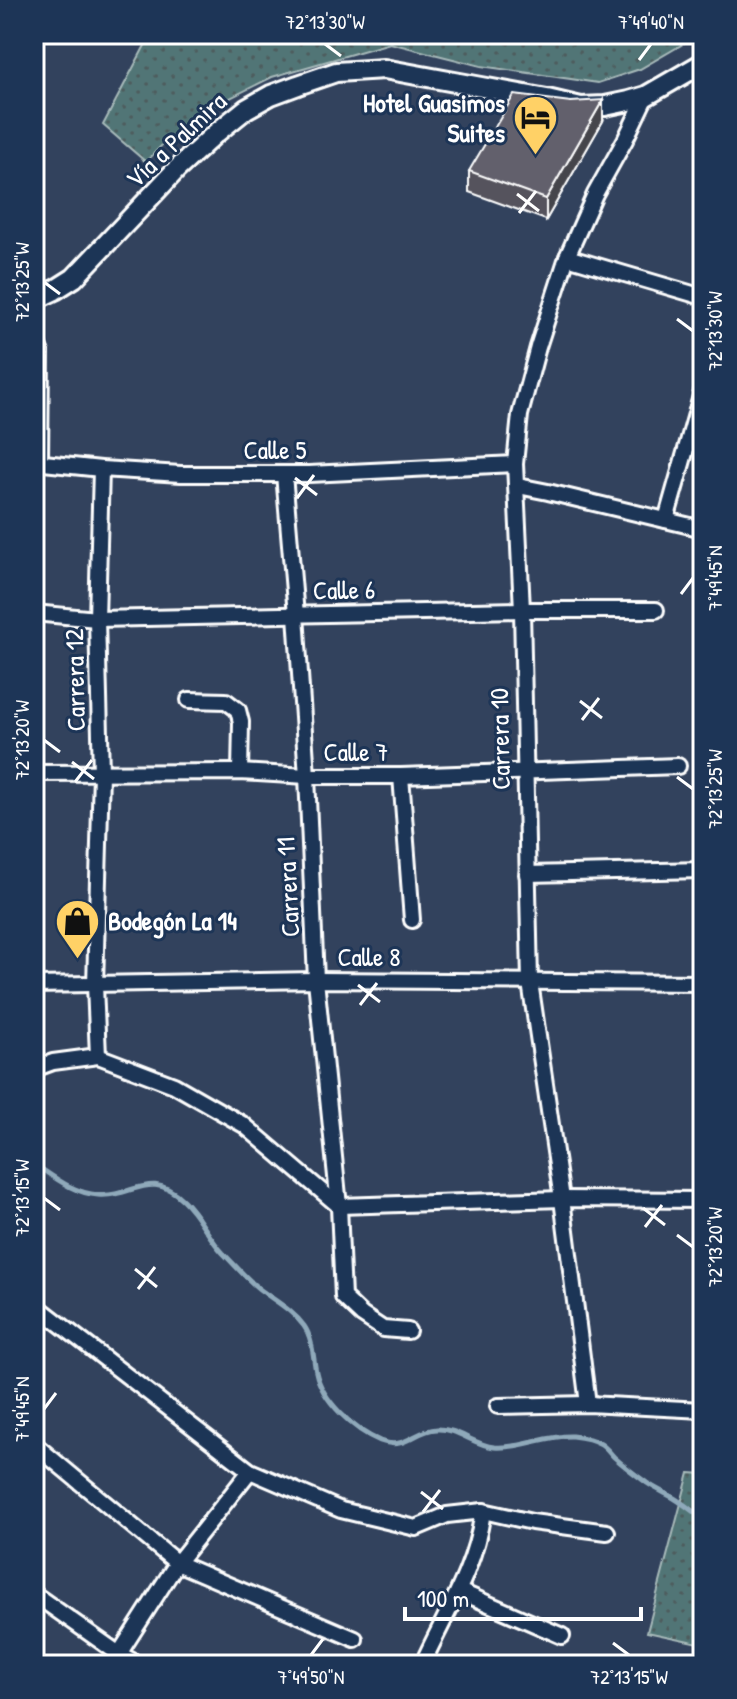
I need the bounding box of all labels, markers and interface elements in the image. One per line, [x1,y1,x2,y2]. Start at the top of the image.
text: 72°13'30"W [285,8,366,35]
text: 7°49'40"N [618,8,684,35]
street label: Vía a Palmira [118,84,234,195]
place label: Hotel Guasimos Suites [363,85,505,150]
hotel icon: Hotel Guasimos Suites [512,94,560,157]
text: 72°13'25"W [8,242,35,322]
text: 72°13'30"W [701,290,728,371]
street label: Calle 5 [244,432,306,467]
text: 7°49'45"N [701,545,728,611]
street label: Calle 6 [313,571,375,608]
street label: Carrera 12 [56,628,93,732]
street label: Carrera 10 [481,688,518,790]
text: 72°13'20"W [8,699,35,780]
street label: Calle 7 [324,734,388,769]
text: 72°13'25"W [701,749,728,829]
street label: Carrera 11 [267,836,308,938]
shop icon: Bodegón La 14 [53,897,101,960]
place label: Bodegón La 14 [108,903,237,939]
street label: Calle 8 [337,939,401,974]
text: 72°13'15"W [8,1159,35,1237]
text: 72°13'20"W [701,1206,728,1287]
text: 7°49'45"N [8,1376,35,1442]
scale bar [405,1571,641,1621]
text: 100 m [417,1582,469,1614]
text: 7°49'50"N [278,1663,344,1690]
text: 72°13'15"W [590,1663,668,1690]

